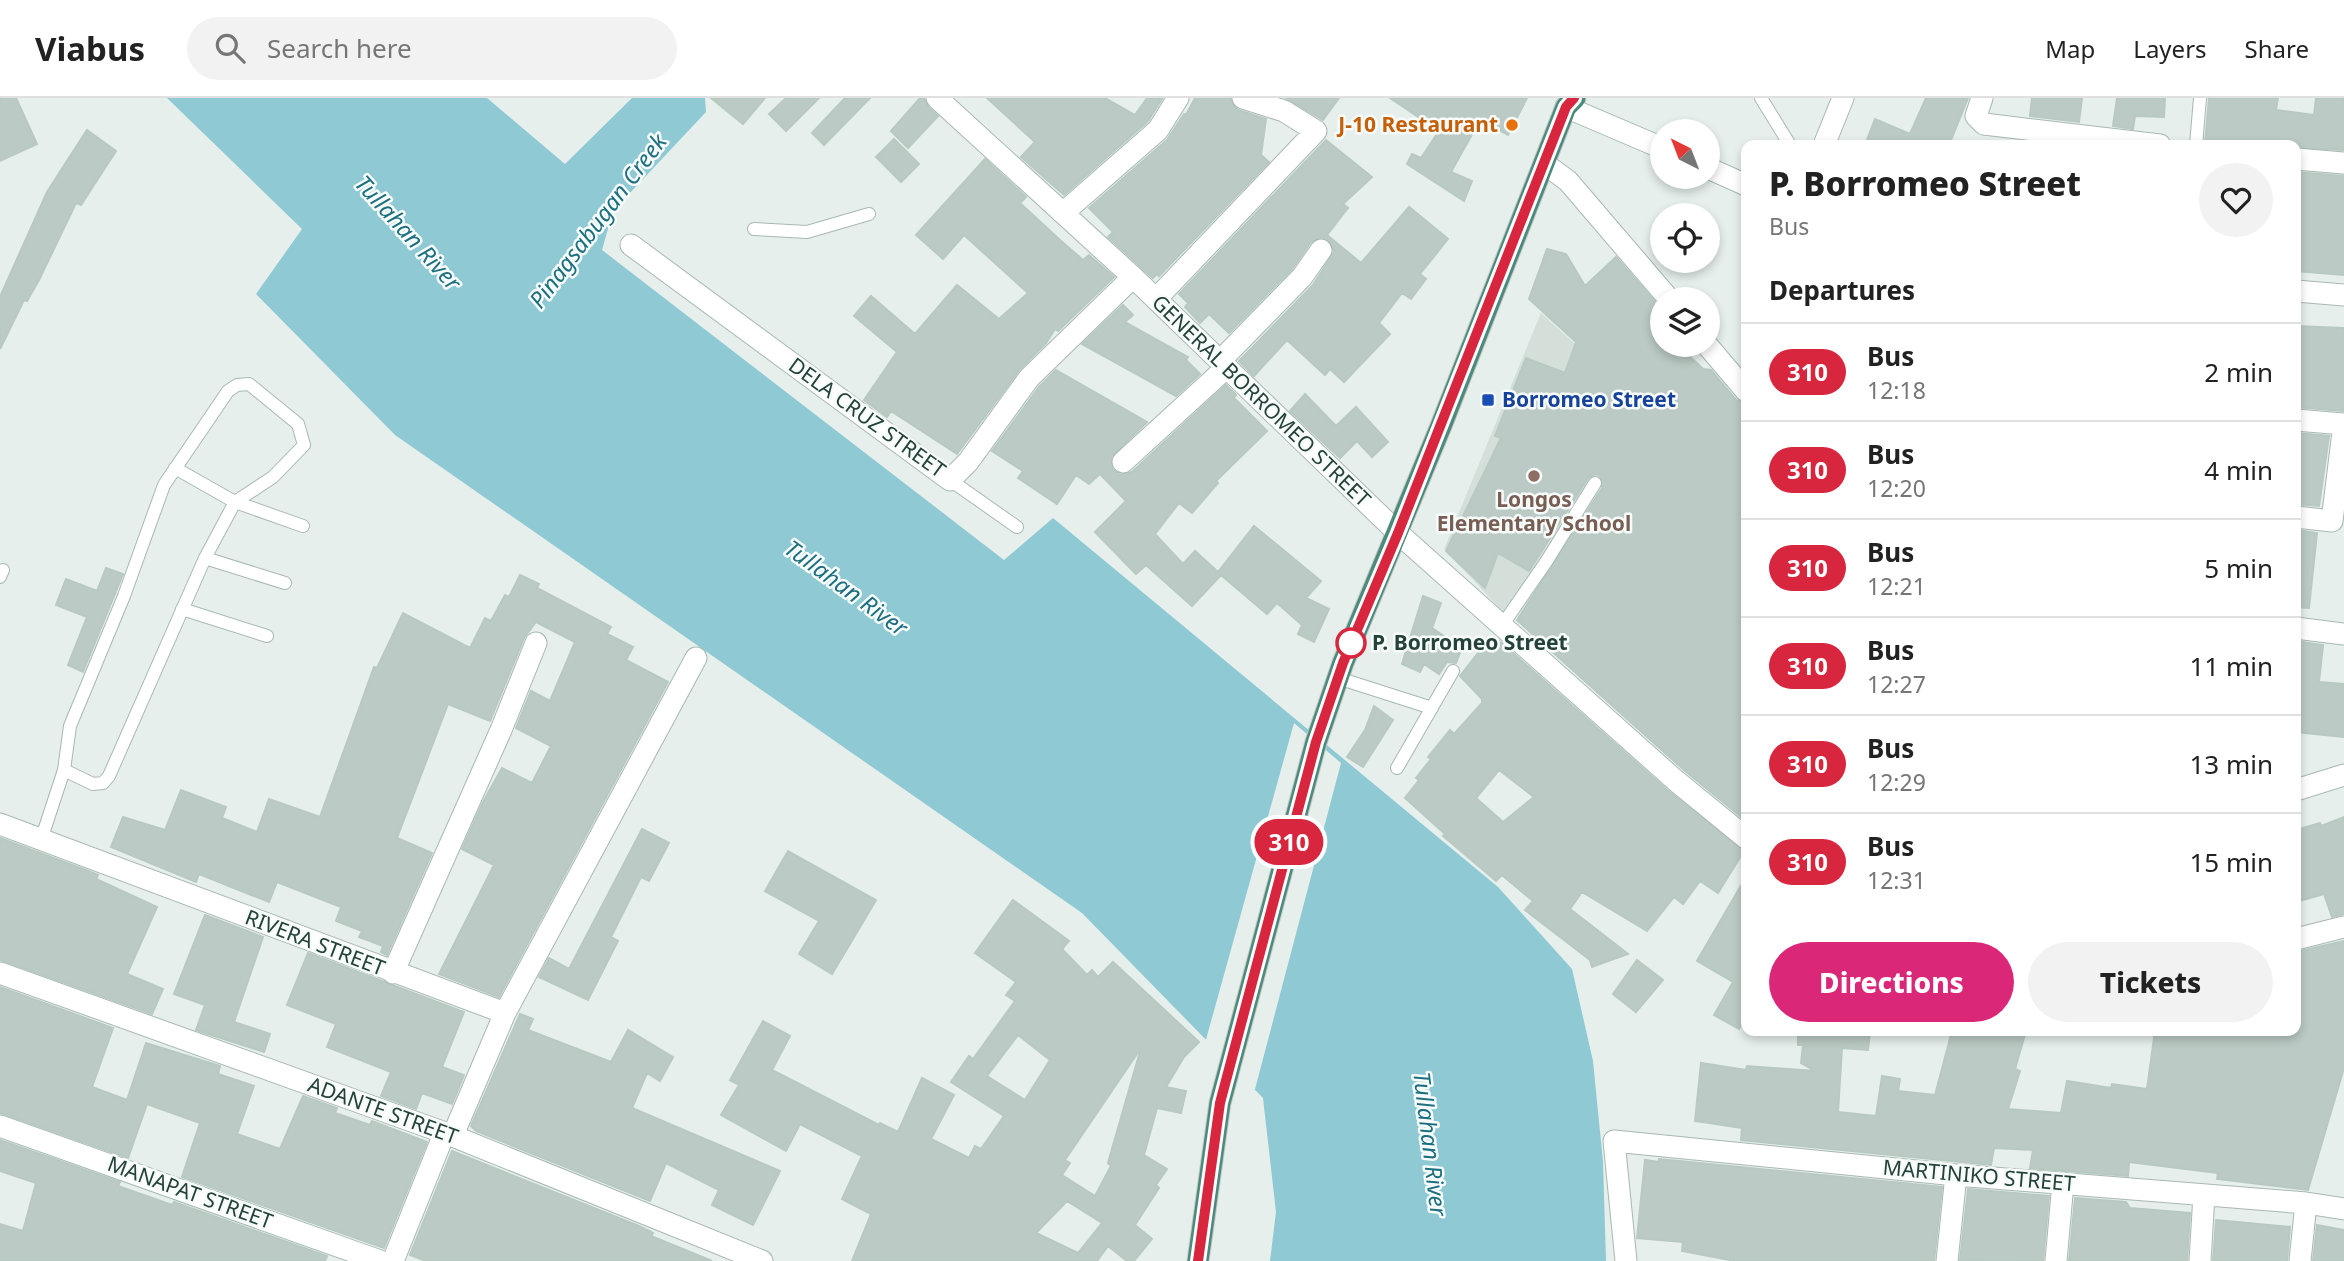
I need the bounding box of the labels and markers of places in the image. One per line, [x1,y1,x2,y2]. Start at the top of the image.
place label: J-10 Restaurant [1336,110,1498,138]
marker: J-10 Restaurant [1504,117,1520,133]
place label: Borromeo Street [1502,385,1676,413]
marker: Borromeo Street [1480,392,1496,408]
marker: Longos Elementary School [1526,468,1542,484]
place label: Longos Elementary School [1437,485,1631,537]
marker: P. Borromeo Street [1336,628,1366,658]
place label: P. Borromeo Street [1372,628,1568,656]

